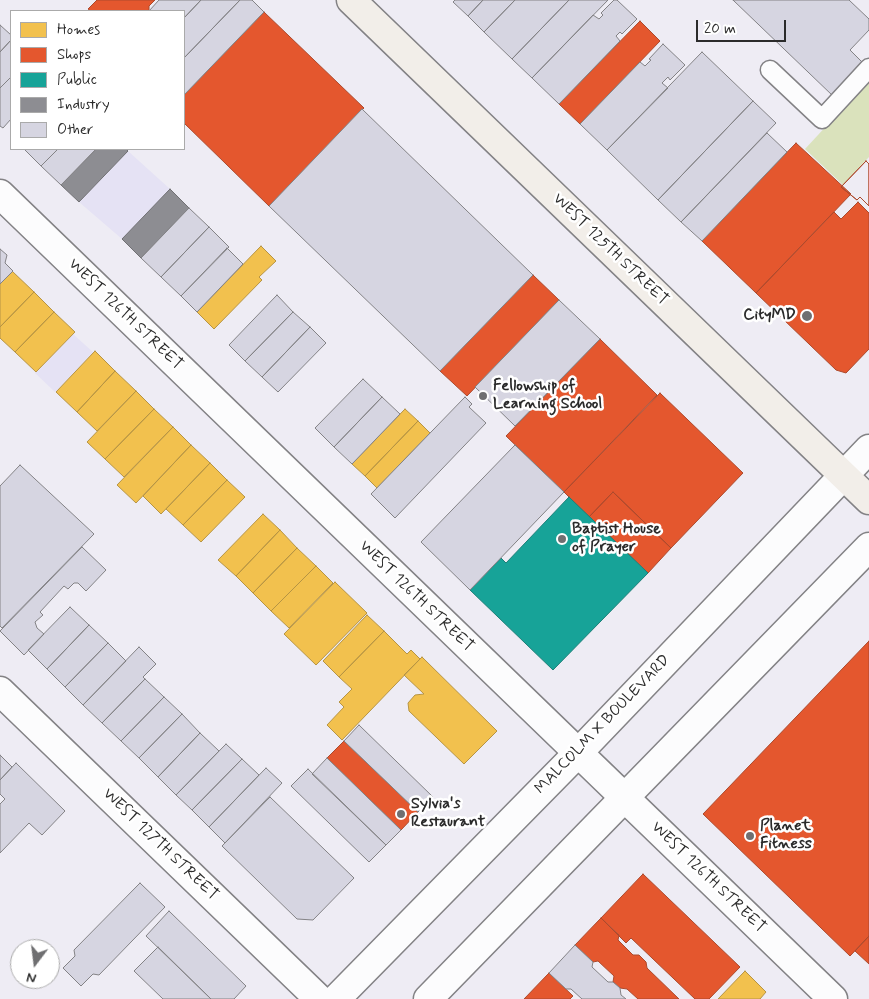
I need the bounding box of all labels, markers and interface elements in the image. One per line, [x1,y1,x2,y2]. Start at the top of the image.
legend [10,10,185,150]
scale bar [699,10,789,42]
text: 20 m [704,19,736,39]
text: Homes [57,20,100,40]
text: Shops [57,45,91,65]
text: Public [57,70,97,90]
text: Industry [57,95,110,115]
text: Other [57,120,93,140]
street label: WEST 125TH STREET [548,190,672,310]
street label: WEST 126TH STREET [64,255,186,375]
place label: CityMD [743,306,796,326]
marker: CityMD [800,309,814,323]
place label: Fellowship of Learning School [493,377,602,415]
marker: Fellowship of Learning School [477,390,489,402]
place label: Baptist House of Prayer [572,520,661,558]
marker: Baptist House of Prayer [556,533,568,545]
street label: WEST 126TH STREET [355,537,477,657]
street label: MALCOLM X BOULEVARD [531,651,675,799]
street label: WEST 127TH STREET [98,785,222,905]
place label: Sylvia's Restaurant [411,795,485,833]
marker: Sylvia's Restaurant [395,808,407,820]
place label: Planet Fitness [760,817,812,855]
street label: WEST 126TH STREET [647,818,769,938]
marker: Planet Fitness [744,830,756,842]
north arrow [10,939,60,989]
text: N [25,968,38,987]

